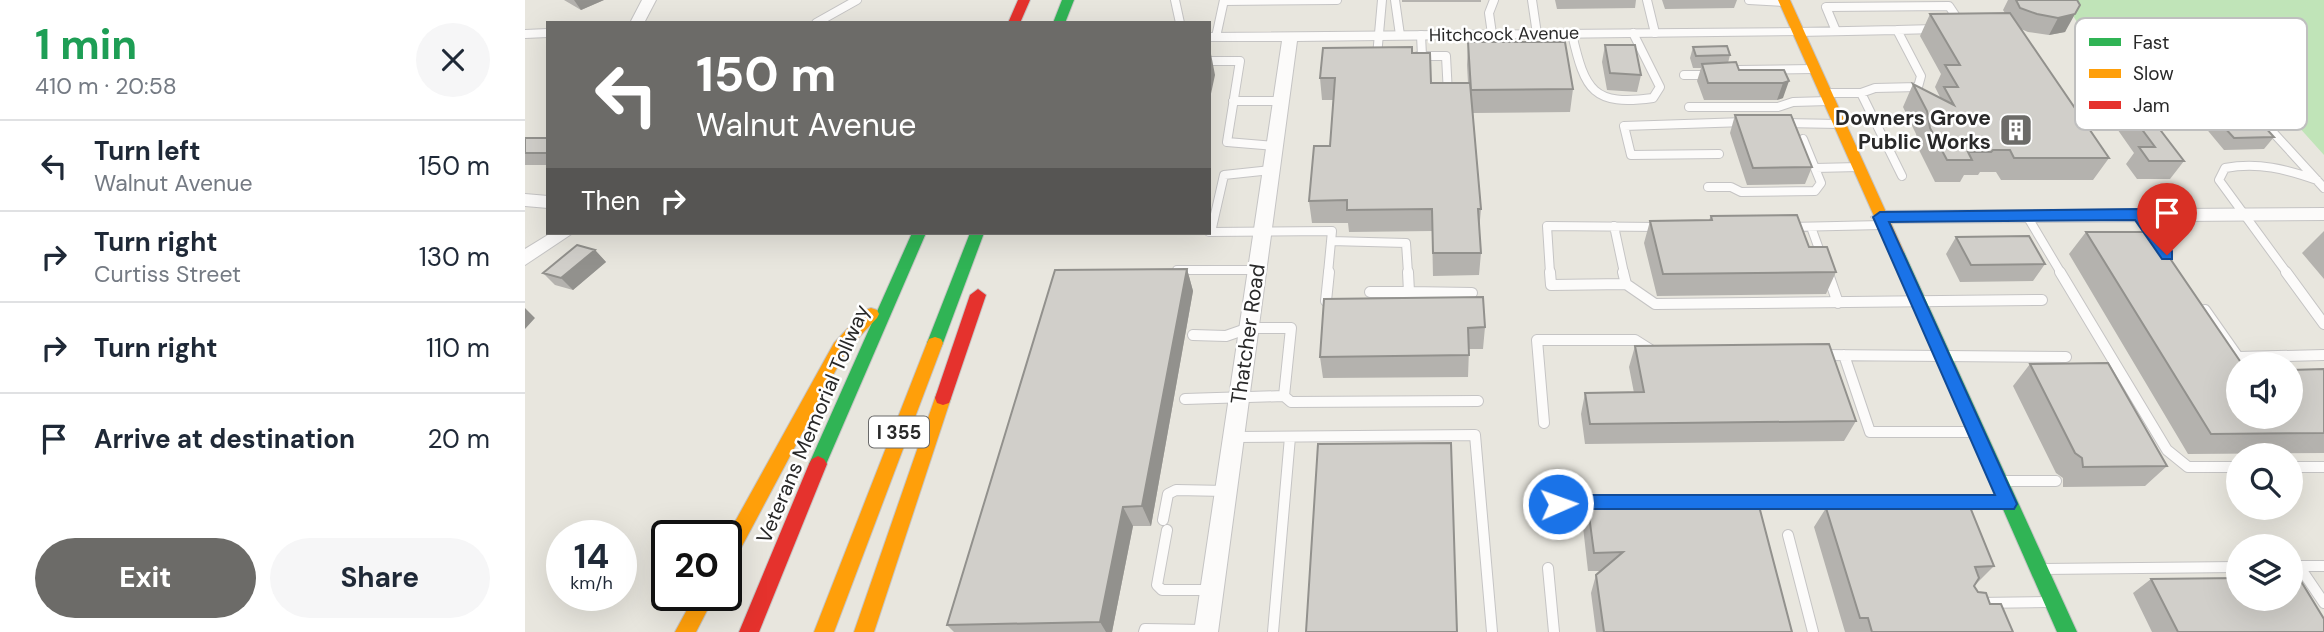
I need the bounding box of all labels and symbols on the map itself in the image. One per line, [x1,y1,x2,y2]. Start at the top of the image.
legend [2075,18,2307,130]
street label: Hitchcock Avenue [1429,21,1579,47]
text: Fast [2133,30,2169,55]
text: Slow [2133,61,2174,86]
text: Jam [2133,93,2170,118]
place label: Downers Grove Public Works [1835,104,1991,156]
building icon: Downers Grove Public Works [1997,111,2035,149]
pin [2137,183,2197,255]
street label: Thatcher Road [1224,262,1272,406]
street label: Veterans Memorial Tollway [750,300,876,548]
road number: I 355 [869,416,929,448]
position arrow [1521,467,1595,541]
speed limit sign: 20 [651,520,742,611]

